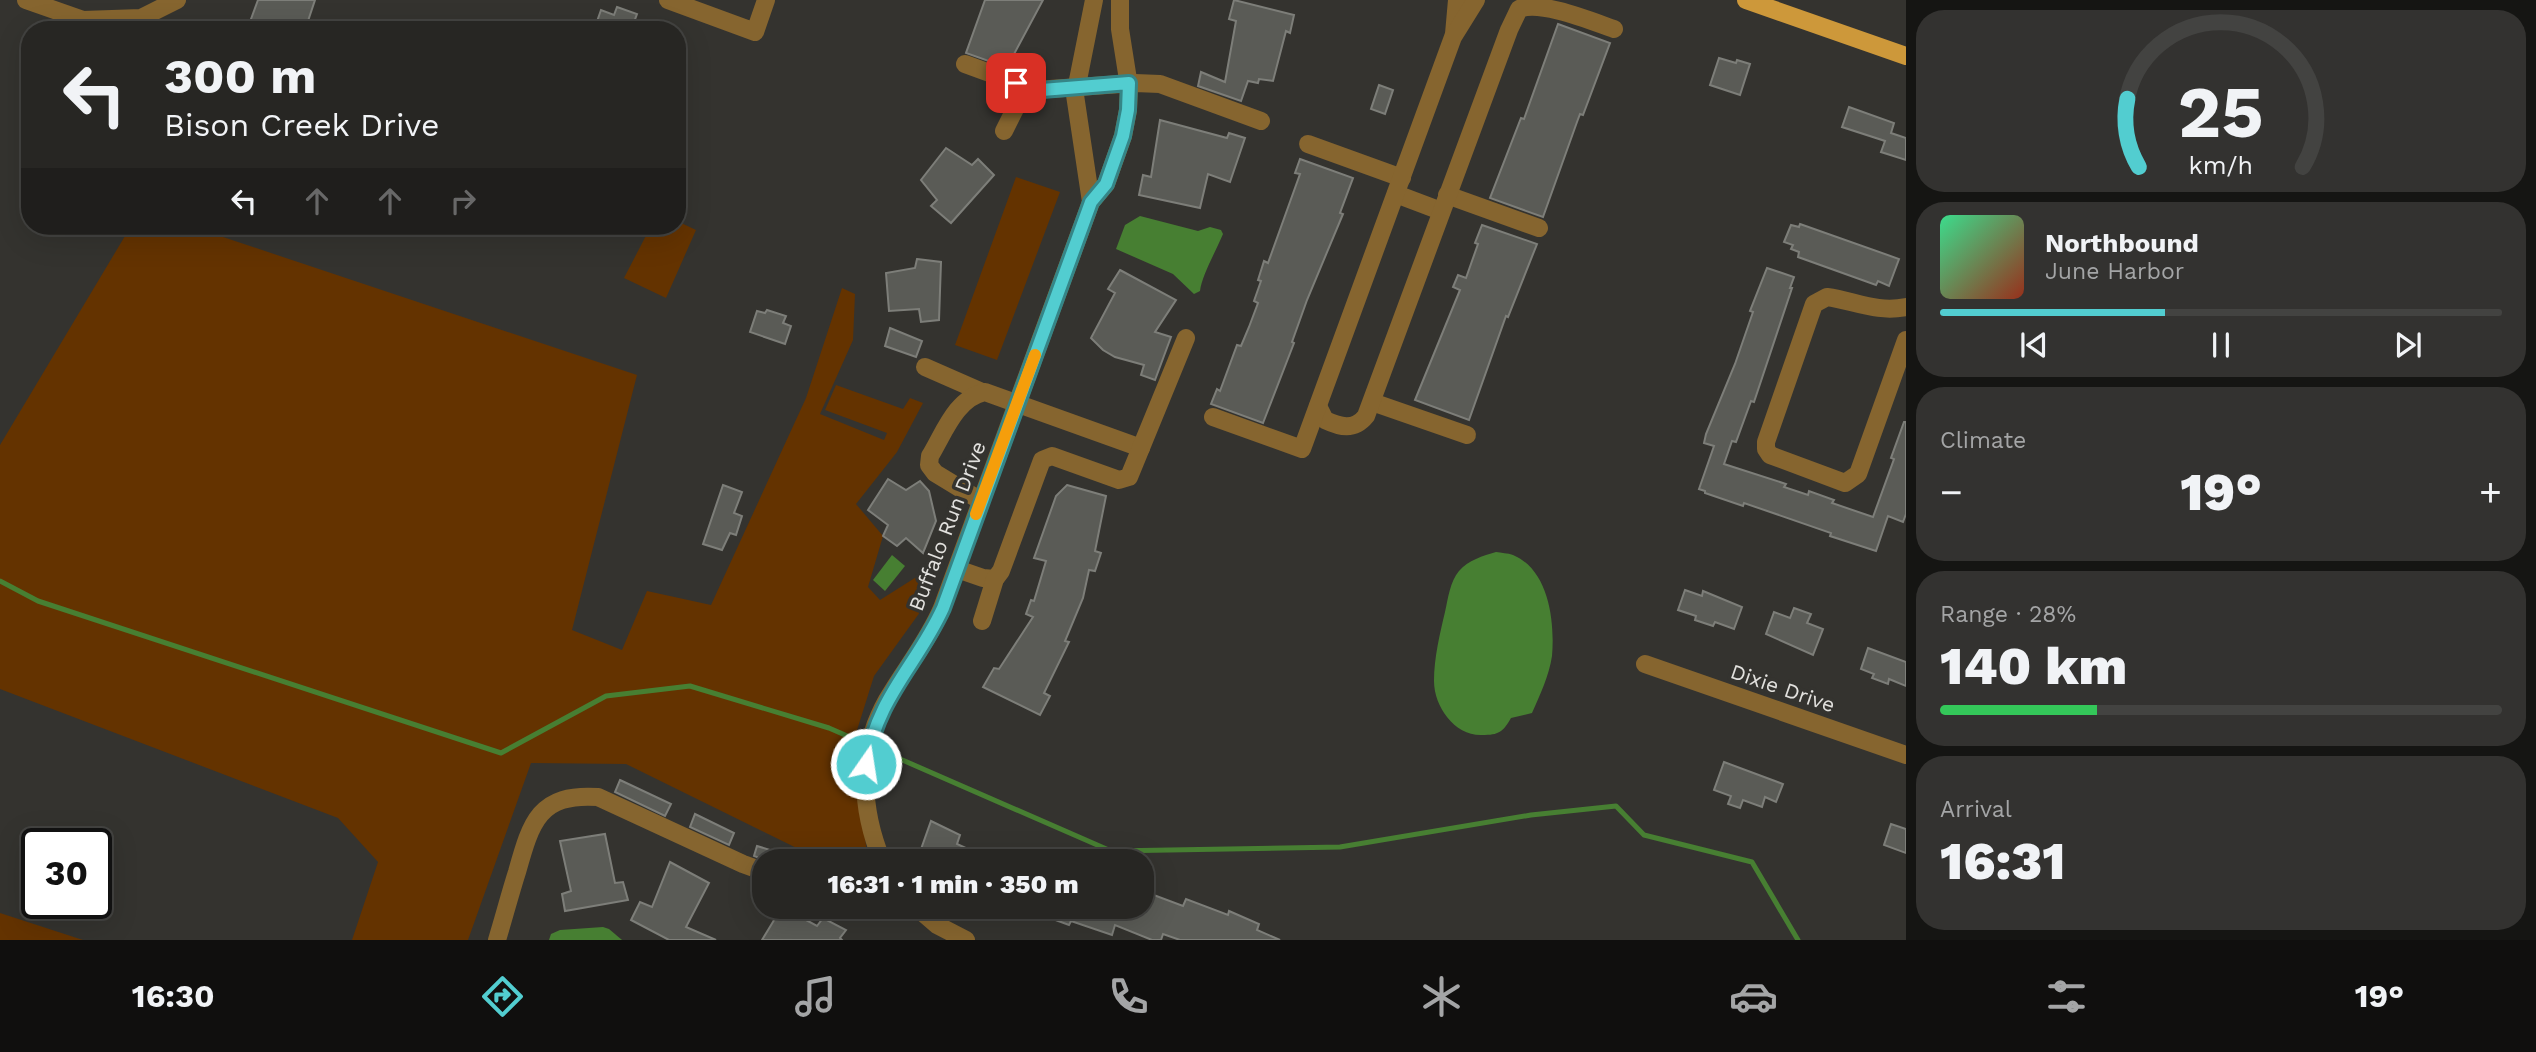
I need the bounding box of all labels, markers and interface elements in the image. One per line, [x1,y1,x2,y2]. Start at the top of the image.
text: 300 m [164,47,316,105]
icon: left [49,49,140,140]
pin [986,53,1046,113]
icon: arrive [997,64,1035,102]
text: 25 [2178,69,2264,155]
text: Bison Creek Drive [164,106,440,144]
text: km/h [2189,151,2253,180]
icon: left [225,182,263,220]
icon: ahead [298,182,336,220]
icon: ahead [371,182,409,220]
icon: right [444,182,482,220]
text: Northbound [2045,228,2199,258]
text: June Harbor [2045,258,2184,285]
icon: previous [2015,326,2053,364]
icon: pause [2202,326,2240,364]
icon: next [2389,326,2427,364]
text: Climate [1940,427,2026,454]
street label: Buffalo Run Drive [903,438,991,614]
text: 19° [2180,462,2262,523]
text: − [1940,470,1963,514]
text: + [2479,470,2502,514]
text: Range · 28% [1940,601,2076,628]
text: 140 km [1940,636,2127,697]
street label: Dixie Drive [1727,658,1839,718]
position arrow [829,727,903,801]
text: Arrival [1940,796,2012,823]
speed limit sign: 30 [21,828,112,919]
text: 16:31 [1940,831,2065,892]
text: 16:31 · 1 min · 350 m [827,869,1079,899]
icon: directions [478,972,527,1021]
icon: music [791,972,840,1021]
icon: phone [1104,972,1153,1021]
icon: climate [1417,972,1466,1021]
icon: car [1729,972,1778,1021]
icon: filters [2042,972,2091,1021]
text: 16:30 [132,977,215,1015]
text: 19° [2355,977,2404,1015]

